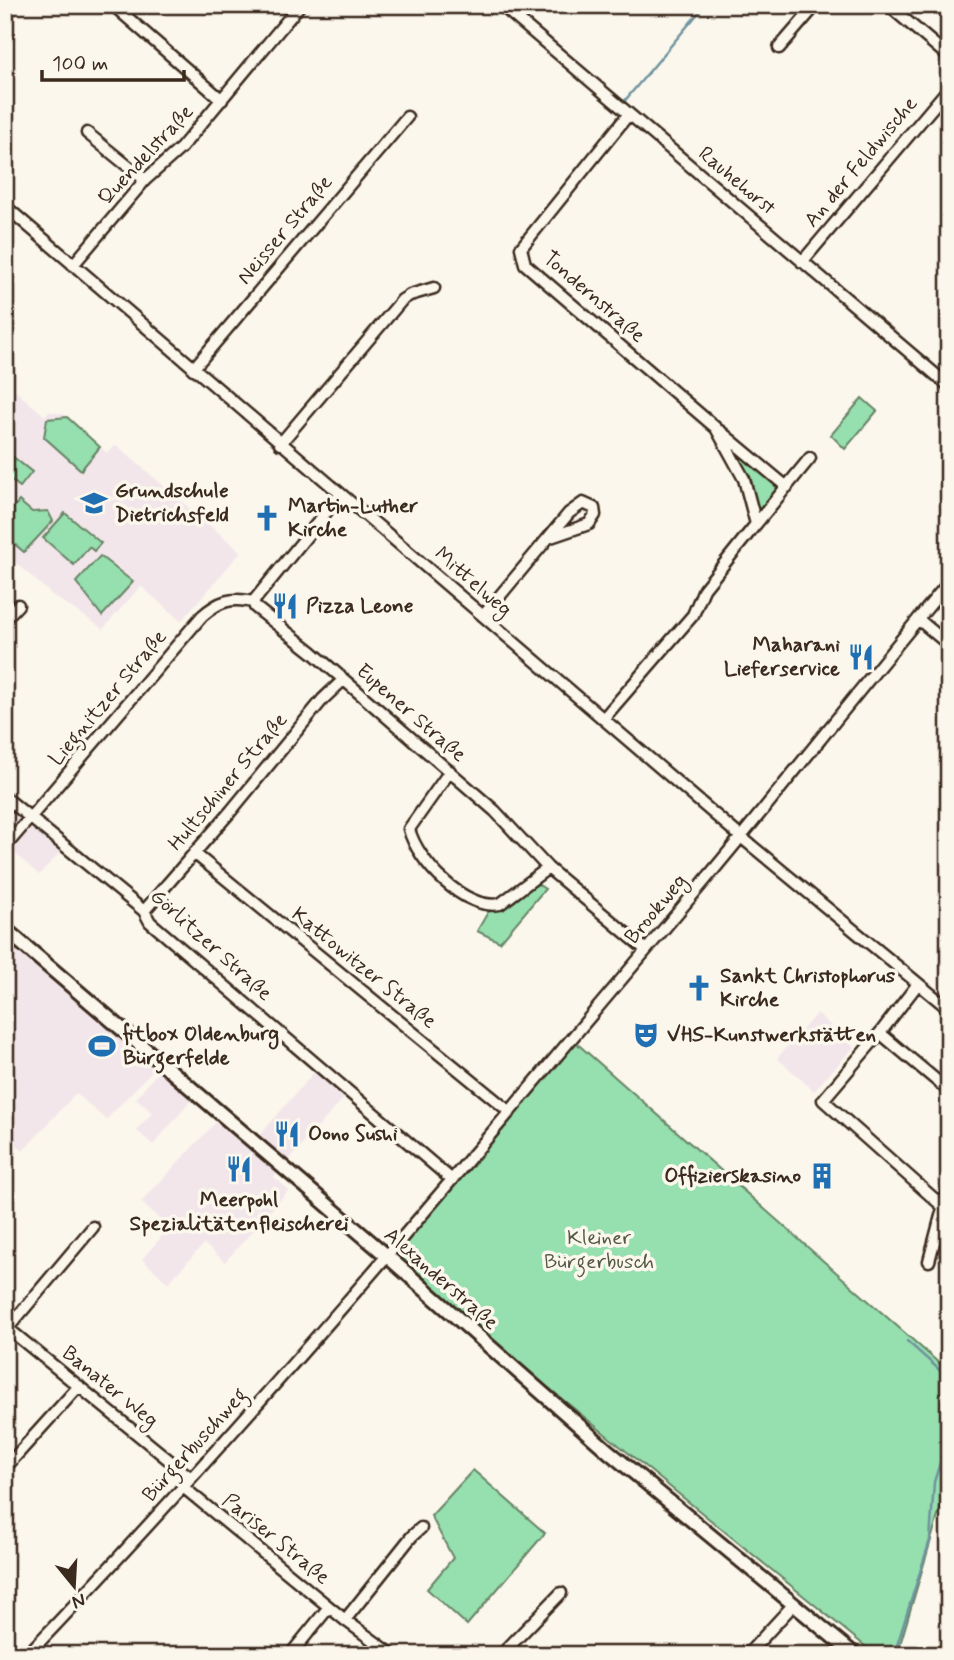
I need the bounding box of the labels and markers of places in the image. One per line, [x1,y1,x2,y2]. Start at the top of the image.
place label: Grundschule Dietrichsfeld [115,477,229,529]
school or university icon: Grundschule Dietrichsfeld [79,488,109,518]
place label: Martin-Luther Kirche [288,492,418,544]
church icon: Martin-Luther Kirche [252,503,282,533]
restaurant icon: Pizza Leone [270,591,300,621]
place label: Pizza Leone [306,592,413,620]
place label: Maharani Lieferservice [724,631,840,683]
restaurant icon: Maharani Lieferservice [846,642,876,672]
place label: Sankt Christophorus Kirche [720,962,896,1014]
church icon: Sankt Christophorus Kirche [684,973,714,1003]
place label: fitbox Oldenburg Bürgerfelde [122,1020,279,1074]
theatre icon: VHS-Kunstwerkstätten [631,1020,661,1050]
place label: VHS-Kunstwerkstätten [667,1021,876,1049]
sports icon: fitbox Oldenburg Bürgerfelde [87,1031,117,1061]
restaurant icon: Oono Sushi [272,1119,302,1149]
place label: Oono Sushi [308,1120,398,1148]
restaurant icon: Meerpohl Spezialitätenfleischerei [224,1154,254,1184]
building icon: Offizierskasino [807,1161,837,1191]
place label: Offizierskasino [664,1162,801,1190]
place label: Meerpohl Spezialitätenfleischerei [130,1186,349,1238]

